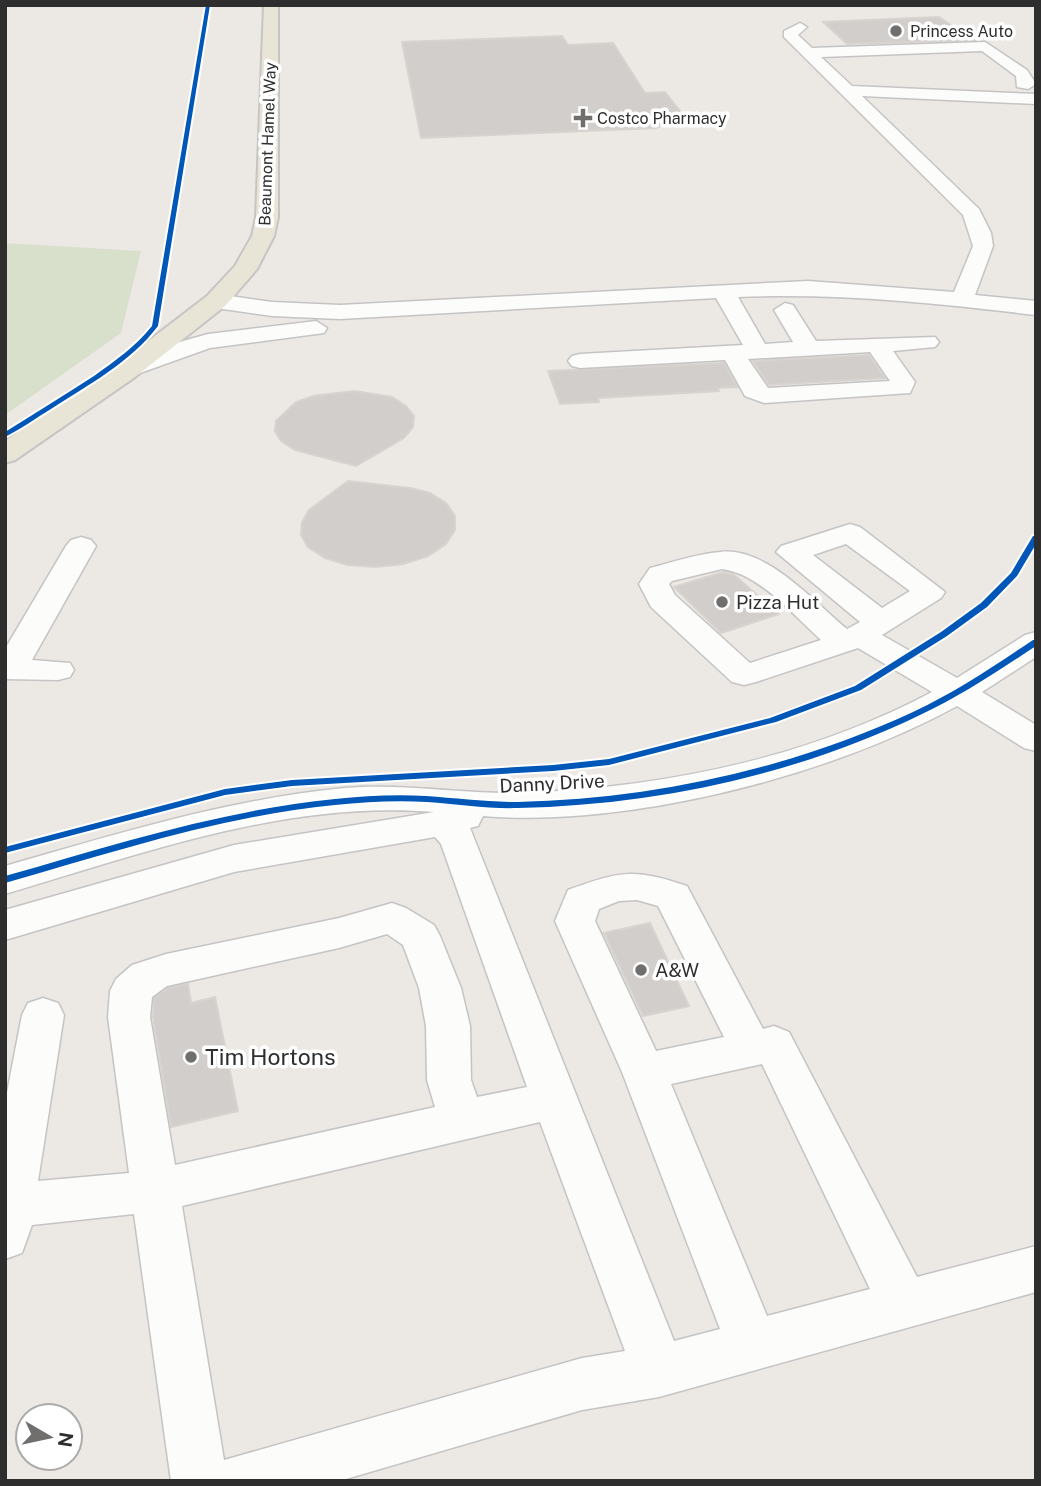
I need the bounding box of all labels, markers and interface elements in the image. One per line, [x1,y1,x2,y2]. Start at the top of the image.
place label: Princess Auto [910,22,1013,41]
marker: Princess Auto [888,23,904,39]
street label: Beaumont Hamel Way [255,61,280,226]
place label: Costco Pharmacy [597,109,727,128]
marker: Costco Pharmacy [575,110,591,126]
place label: Pizza Hut [736,591,819,613]
marker: Pizza Hut [714,594,730,610]
street label: Danny Drive [499,769,605,797]
place label: A&W [655,959,699,981]
marker: A&W [633,962,649,978]
place label: Tim Hortons [205,1043,336,1070]
marker: Tim Hortons [183,1049,199,1065]
north arrow [14,1402,84,1472]
text: N [54,1431,78,1449]

